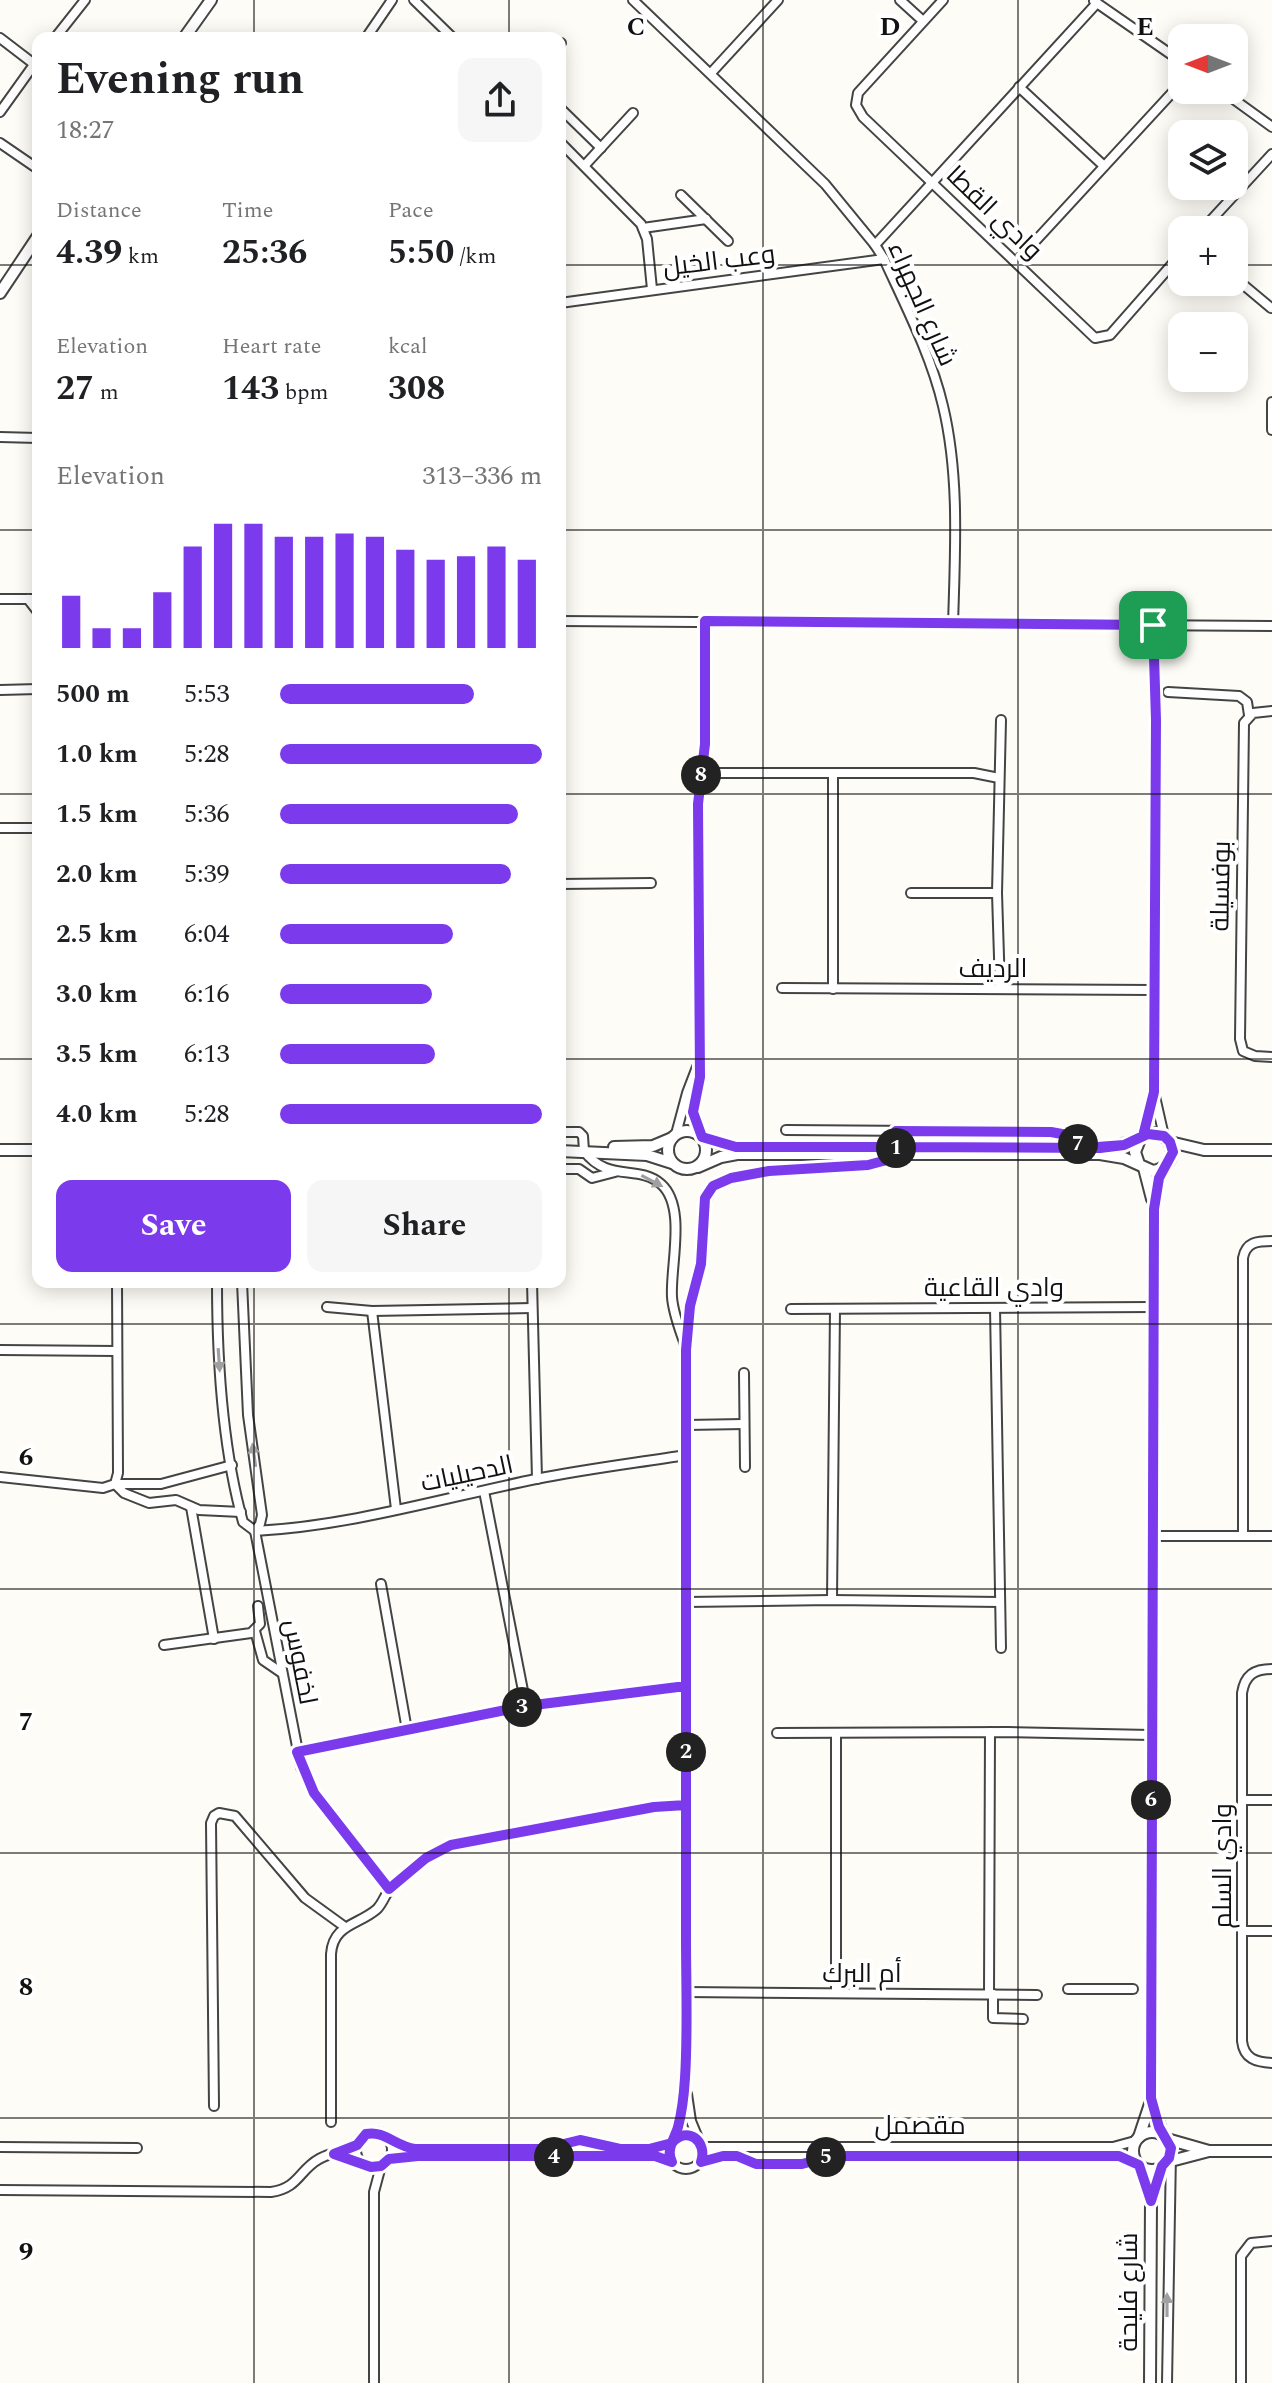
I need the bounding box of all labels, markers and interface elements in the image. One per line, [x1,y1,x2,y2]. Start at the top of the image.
text: C [627,7,645,47]
text: D [880,7,900,47]
text: E [1136,7,1154,47]
north arrow [1168,24,1248,104]
map controls [1168,24,1248,392]
text: Evening run [56,46,304,113]
button: share [458,58,542,142]
text: 18:27 [56,110,115,150]
button: layers [1168,120,1248,200]
street label: وادي القطا [936,156,1052,270]
text: Distance [56,194,142,227]
text: Time [222,194,273,227]
text: Pace [388,194,434,227]
button: + [1168,216,1248,296]
text: 4.39 [56,227,122,279]
text: 25:36 [222,227,307,279]
text: 5:50 [388,227,454,279]
street label: وعب الخيل [661,234,777,288]
street label: شارع الجهراء [877,235,967,373]
text: km [122,240,159,273]
text: /km [454,240,497,273]
button: − [1168,312,1248,392]
text: Elevation [56,330,148,363]
text: Heart rate [222,330,322,363]
text: kcal [388,330,428,363]
text: 27 [56,363,94,415]
text: 143 [222,363,279,415]
text: 308 [388,363,445,415]
text: m [94,376,119,409]
text: bpm [279,376,328,409]
text: Elevation [56,456,165,496]
text: 313–336 m [422,456,542,496]
pin [1119,591,1187,659]
icon: arrive [1131,603,1175,647]
text: 500 m [56,674,130,714]
text: 5:53 [184,674,230,714]
text: 1.0 km [56,734,138,774]
text: 5:28 [184,734,230,774]
pin: 8 [681,755,721,795]
text: 8 [695,758,707,791]
text: 1.5 km [56,794,138,834]
text: 5:36 [184,794,230,834]
street label: بوفسيلة [1200,840,1242,932]
text: 2.0 km [56,854,138,894]
text: 5:39 [184,854,230,894]
text: 2.5 km [56,914,138,954]
text: 6:04 [184,914,230,954]
street label: الرديف [959,949,1027,989]
text: 3.0 km [56,974,138,1014]
text: 6:16 [184,974,230,1014]
text: 3.5 km [56,1034,138,1074]
text: 6:13 [184,1034,230,1074]
text: 4.0 km [56,1094,138,1134]
text: 5:28 [184,1094,230,1134]
pin: 7 [1058,1124,1098,1164]
text: 7 [1072,1127,1084,1160]
pin: 1 [876,1128,916,1168]
text: 1 [890,1131,902,1164]
one-way arrow [641,1175,664,1188]
button: Save [56,1180,291,1272]
button: Share [307,1180,542,1272]
street label: وادي القاعية [924,1268,1064,1308]
one-way arrow [213,1348,226,1373]
text: 6 [19,1437,33,1477]
one-way arrow [247,1442,260,1467]
street label: الدحيليات [417,1445,517,1503]
street label: لخفوس [272,1616,328,1708]
pin: 3 [502,1687,542,1727]
text: 3 [516,1690,528,1723]
text: 7 [19,1702,33,1742]
pin: 2 [666,1732,706,1772]
text: 2 [680,1735,692,1768]
pin: 6 [1131,1780,1171,1820]
text: 6 [1145,1783,1157,1816]
street label: وادي السلم [1203,1803,1243,1929]
street label: أم البرك [822,1954,902,1994]
text: 8 [19,1967,33,2007]
street label: مقصمل [874,2106,966,2146]
pin: 4 [534,2137,574,2177]
pin: 5 [806,2137,846,2177]
text: 4 [548,2140,560,2173]
text: 5 [820,2140,832,2173]
text: 9 [19,2232,33,2272]
street label: شارع فليحة [1109,2233,1149,2351]
one-way arrow [1161,2292,1173,2317]

